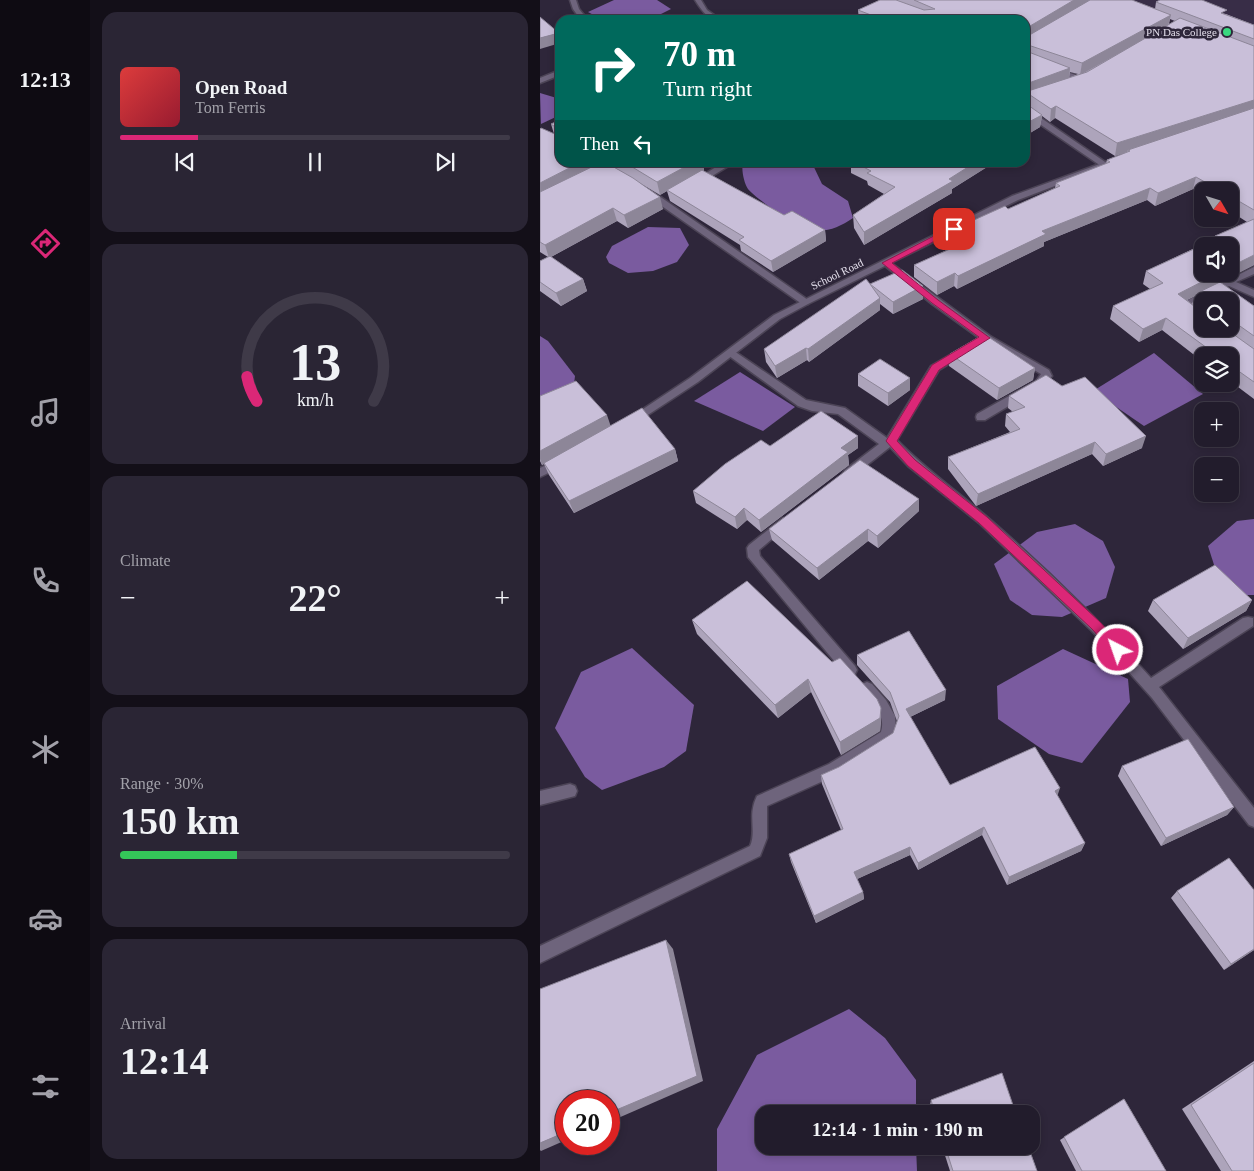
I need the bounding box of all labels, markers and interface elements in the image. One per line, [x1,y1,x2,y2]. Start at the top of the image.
place label: PN Das College [1146,26,1217,38]
marker: PN Das College [1221,26,1233,38]
icon: right [580,35,645,100]
text: 70 m [663,35,736,74]
text: 12:13 [19,67,71,92]
text: Turn right [663,76,752,101]
text: Open Road [195,77,287,98]
text: Tom Ferris [195,99,265,116]
icon: left [629,130,657,158]
text: Then [580,133,619,154]
icon: previous [171,148,199,176]
icon: pause [301,148,329,176]
icon: next [431,148,459,176]
north arrow [1194,182,1239,228]
map controls [1194,182,1239,502]
pin [933,208,975,250]
icon: arrive [940,215,968,243]
icon: directions [28,226,63,261]
button: sound [1194,237,1239,282]
street label: School Road [809,256,865,292]
button: search [1194,292,1239,337]
text: 13 [289,334,341,391]
button: layers [1194,347,1239,392]
text: km/h [297,390,333,410]
icon: music [28,395,63,430]
button: + [1194,402,1239,447]
button: − [1194,457,1239,502]
text: Climate [120,552,171,569]
icon: phone [28,563,63,598]
text: 22° [288,577,342,619]
text: − [120,582,136,613]
text: + [494,582,510,613]
position arrow [1091,623,1143,675]
icon: climate [28,732,63,767]
text: Range · 30% [120,775,204,792]
text: 150 km [120,800,239,842]
icon: car [28,901,63,936]
text: Arrival [120,1015,166,1032]
text: 12:14 [120,1040,209,1082]
icon: filters [28,1069,63,1104]
speed limit sign: 20 [555,1090,620,1155]
text: 12:14 · 1 min · 190 m [812,1119,983,1140]

